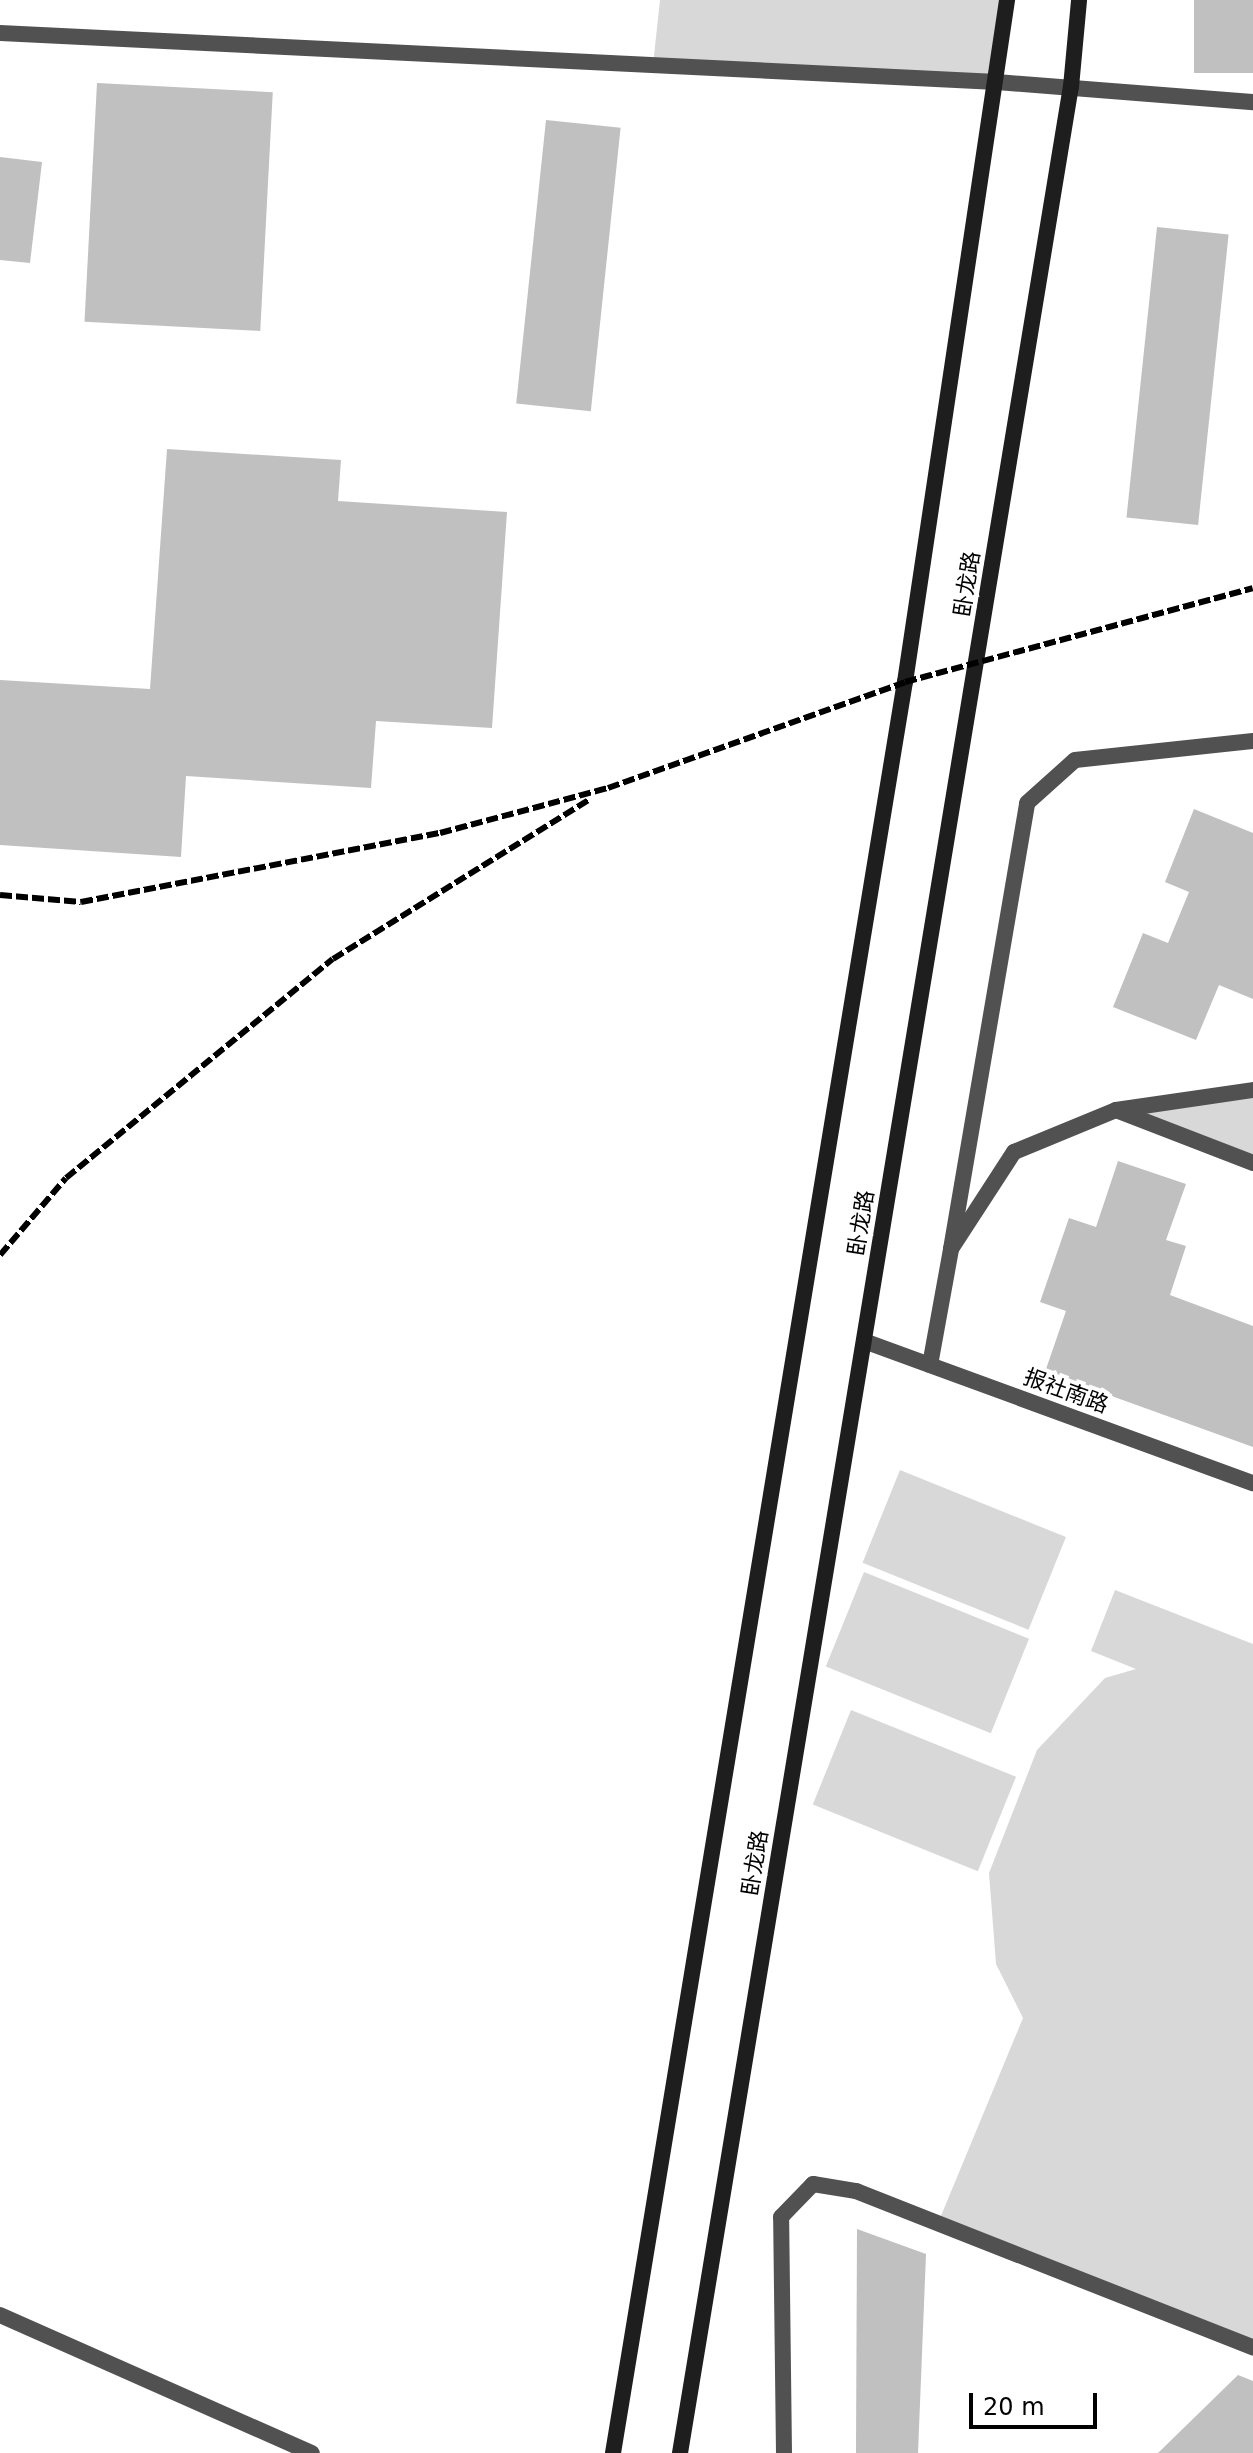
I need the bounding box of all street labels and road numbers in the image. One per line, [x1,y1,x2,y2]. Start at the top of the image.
street label: 卧龙路 [949,549,985,619]
street label: 卧龙路 [843,1188,879,1258]
street label: 报社南路 [1020,1364,1112,1418]
street label: 卧龙路 [737,1828,773,1898]

